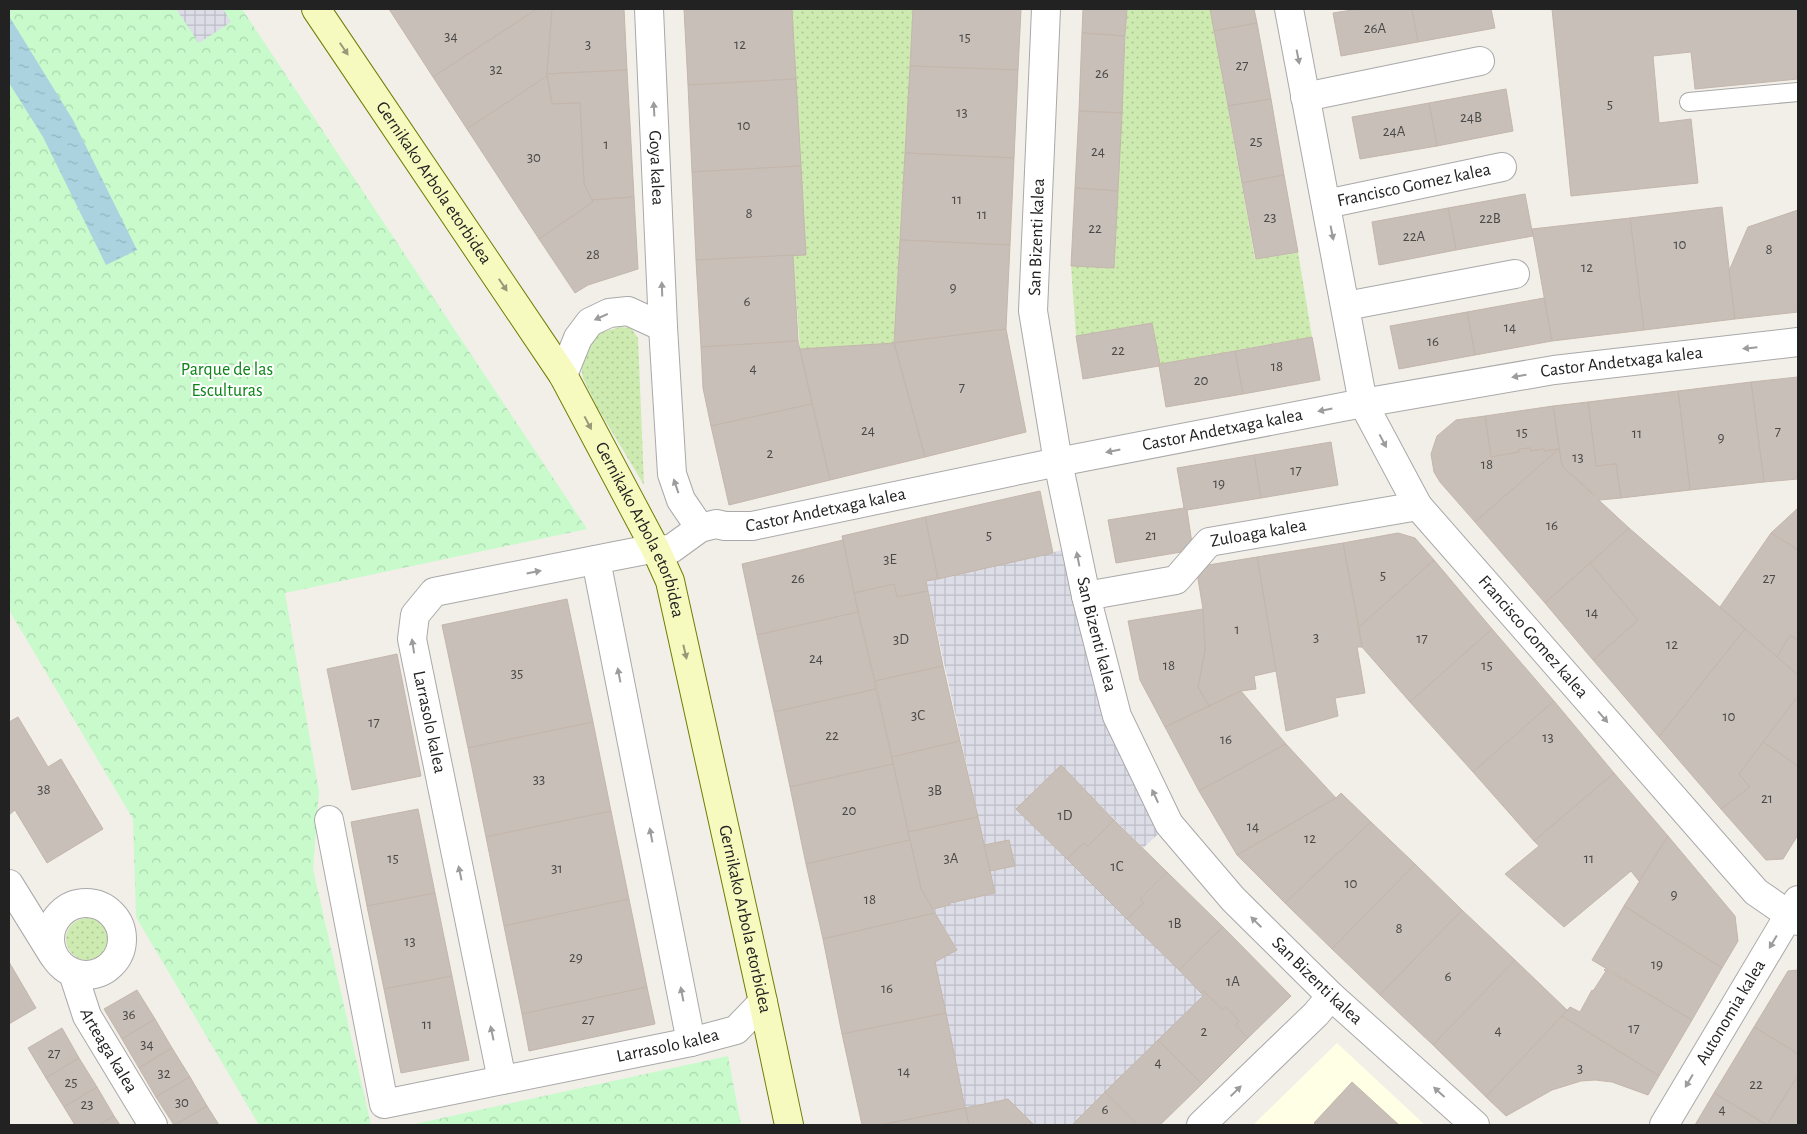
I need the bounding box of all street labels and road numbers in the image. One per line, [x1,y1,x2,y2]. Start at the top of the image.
street label: Gernikako Arbola etorbidea [372,98,495,268]
street label: Goya kalea [645,130,667,206]
street label: Francisco Gomez kalea [1336,161,1493,210]
street label: San Bizenti kalea [1026,178,1048,296]
street label: Castor Andetxaga kalea [1539,344,1704,381]
street label: Castor Andetxaga kalea [1141,406,1304,455]
street label: Gernikako Arbola etorbidea [591,439,687,619]
street label: Castor Andetxaga kalea [746,485,907,535]
street label: Zuloaga kalea [1209,516,1308,551]
street label: Francisco Gomez kalea [1475,572,1591,702]
street label: San Bizenti kalea [1073,575,1119,694]
street label: Larrasolo kalea [409,669,449,775]
street label: Gernikako Arbola etorbidea [715,823,774,1015]
street label: San Bizenti kalea [1268,934,1366,1028]
street label: Autonomia kalea [1693,957,1769,1068]
street label: Arteaga kalea [76,1007,141,1096]
street label: Larrasolo kalea [615,1026,721,1066]

